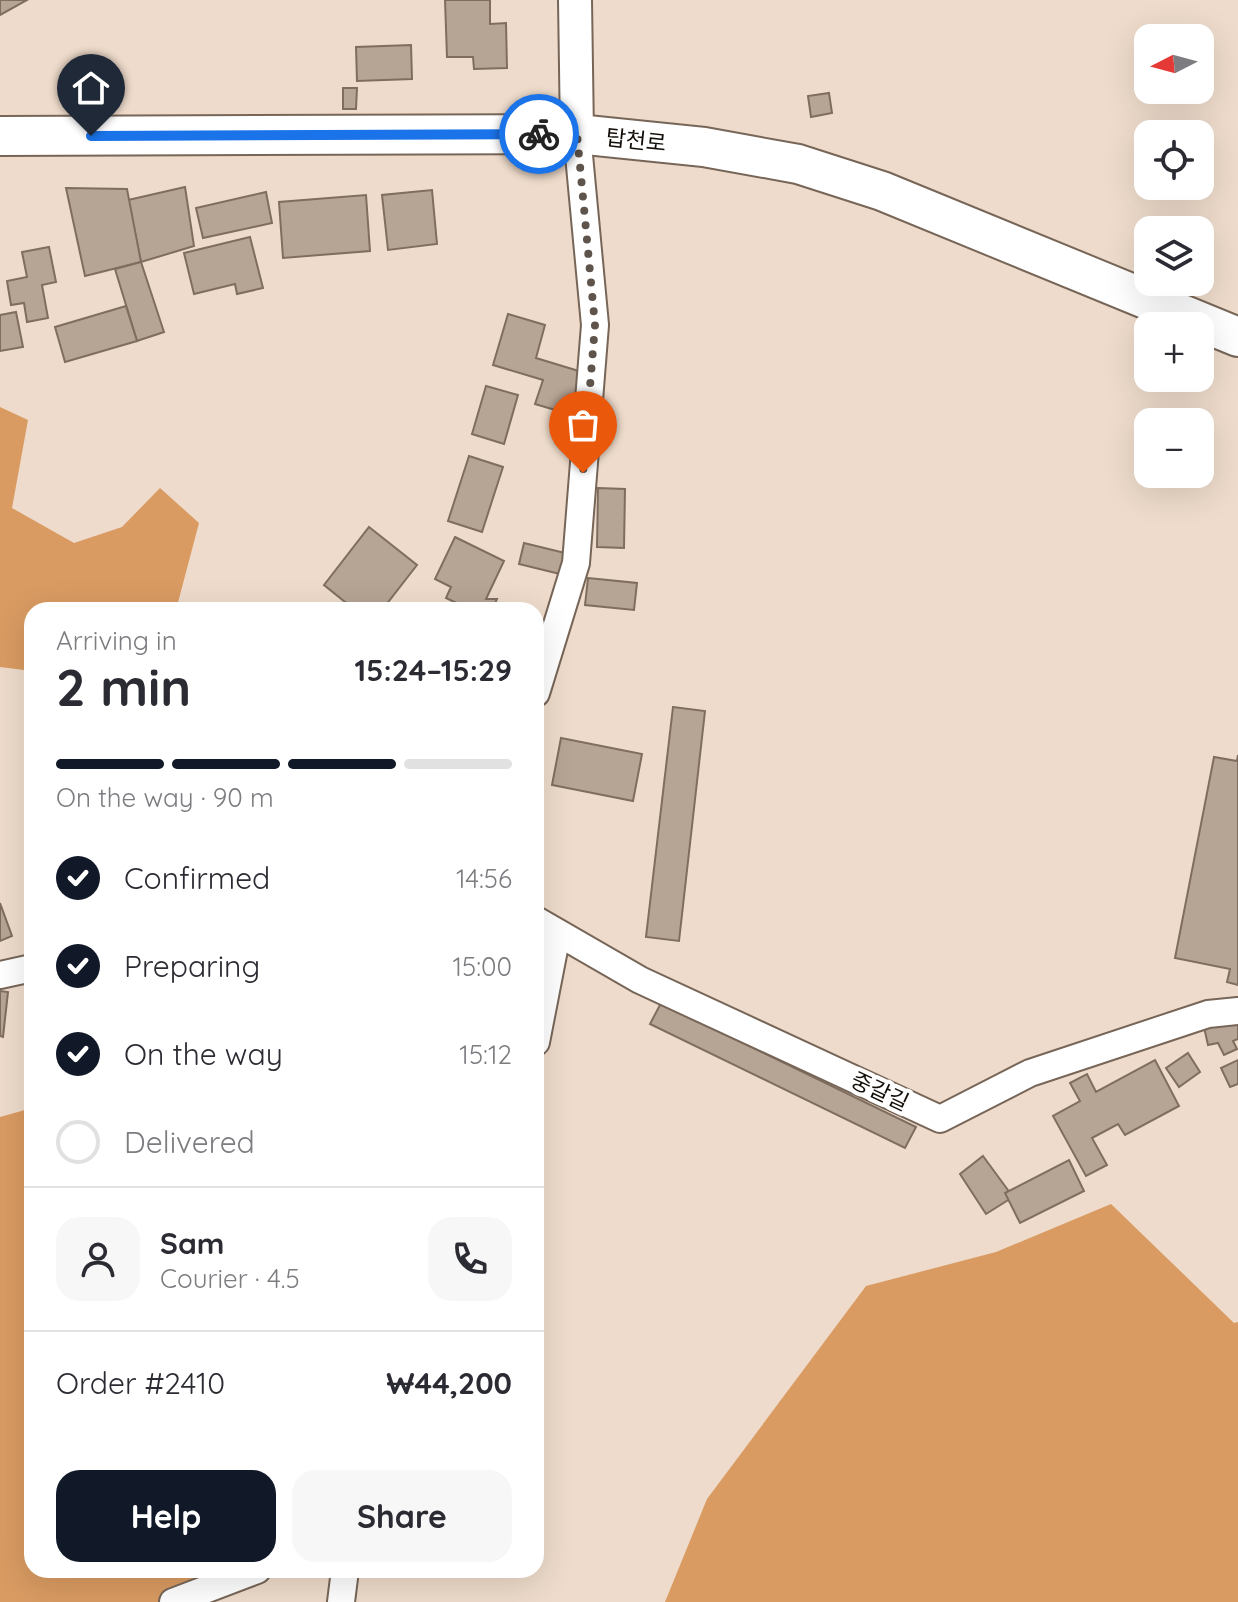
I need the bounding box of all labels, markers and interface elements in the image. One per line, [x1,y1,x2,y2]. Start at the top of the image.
north arrow [1134,24,1214,104]
map controls [1134,24,1214,488]
pin [57,54,125,136]
icon: home [69,66,113,110]
courier [499,94,579,174]
icon: bike [517,112,561,156]
button: locate [1134,120,1214,200]
street label: 탑천로 [604,123,668,157]
button: layers [1134,216,1214,296]
button: + [1134,312,1214,392]
pin [549,391,617,473]
icon: bag [561,403,605,447]
button: − [1134,408,1214,488]
text: Arriving in [56,624,177,657]
text: 15:24–15:29 [355,651,512,689]
text: 2 min [56,654,191,719]
text: On the way · 90 m [56,781,274,814]
icon: check [56,856,100,900]
text: Confirmed [124,859,270,897]
text: 14:56 [456,862,512,895]
icon: check [56,944,100,988]
text: Preparing [124,947,260,985]
text: 15:00 [452,950,512,983]
icon: check [56,1032,100,1076]
text: On the way [124,1035,283,1073]
text: 15:12 [459,1038,512,1071]
street label: 중갈길 [847,1065,913,1117]
text: Delivered [124,1123,255,1161]
button: person [56,1217,140,1301]
button: phone [428,1217,512,1301]
text: Sam [160,1224,224,1262]
text: Courier · 4.5 [160,1262,300,1295]
text: Order #2410 [56,1364,225,1402]
text: ₩44,200 [386,1364,512,1402]
button: Help [56,1470,276,1562]
button: Share [292,1470,512,1562]

